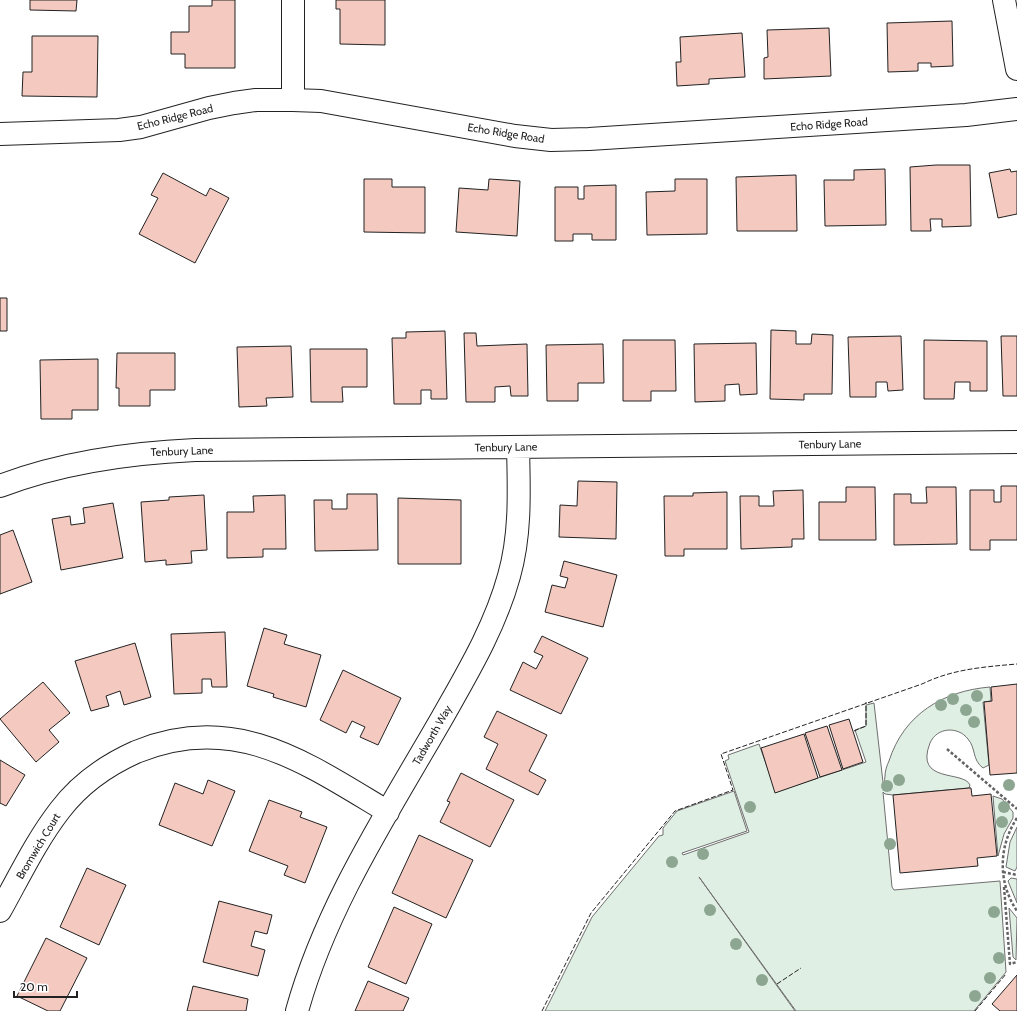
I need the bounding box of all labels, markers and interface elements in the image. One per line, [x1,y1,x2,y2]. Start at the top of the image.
street label: Echo Ridge Road [136,101,214,133]
street label: Echo Ridge Road [790,114,868,134]
street label: Echo Ridge Road [466,120,546,146]
street label: Tenbury Lane [799,436,862,452]
street label: Tenbury Lane [475,439,538,455]
street label: Tenbury Lane [150,443,214,459]
street label: Tadworth Way [409,702,455,767]
street label: Bromwich Court [13,810,63,882]
scale bar [14,973,77,999]
text: 20 m [20,979,48,994]

